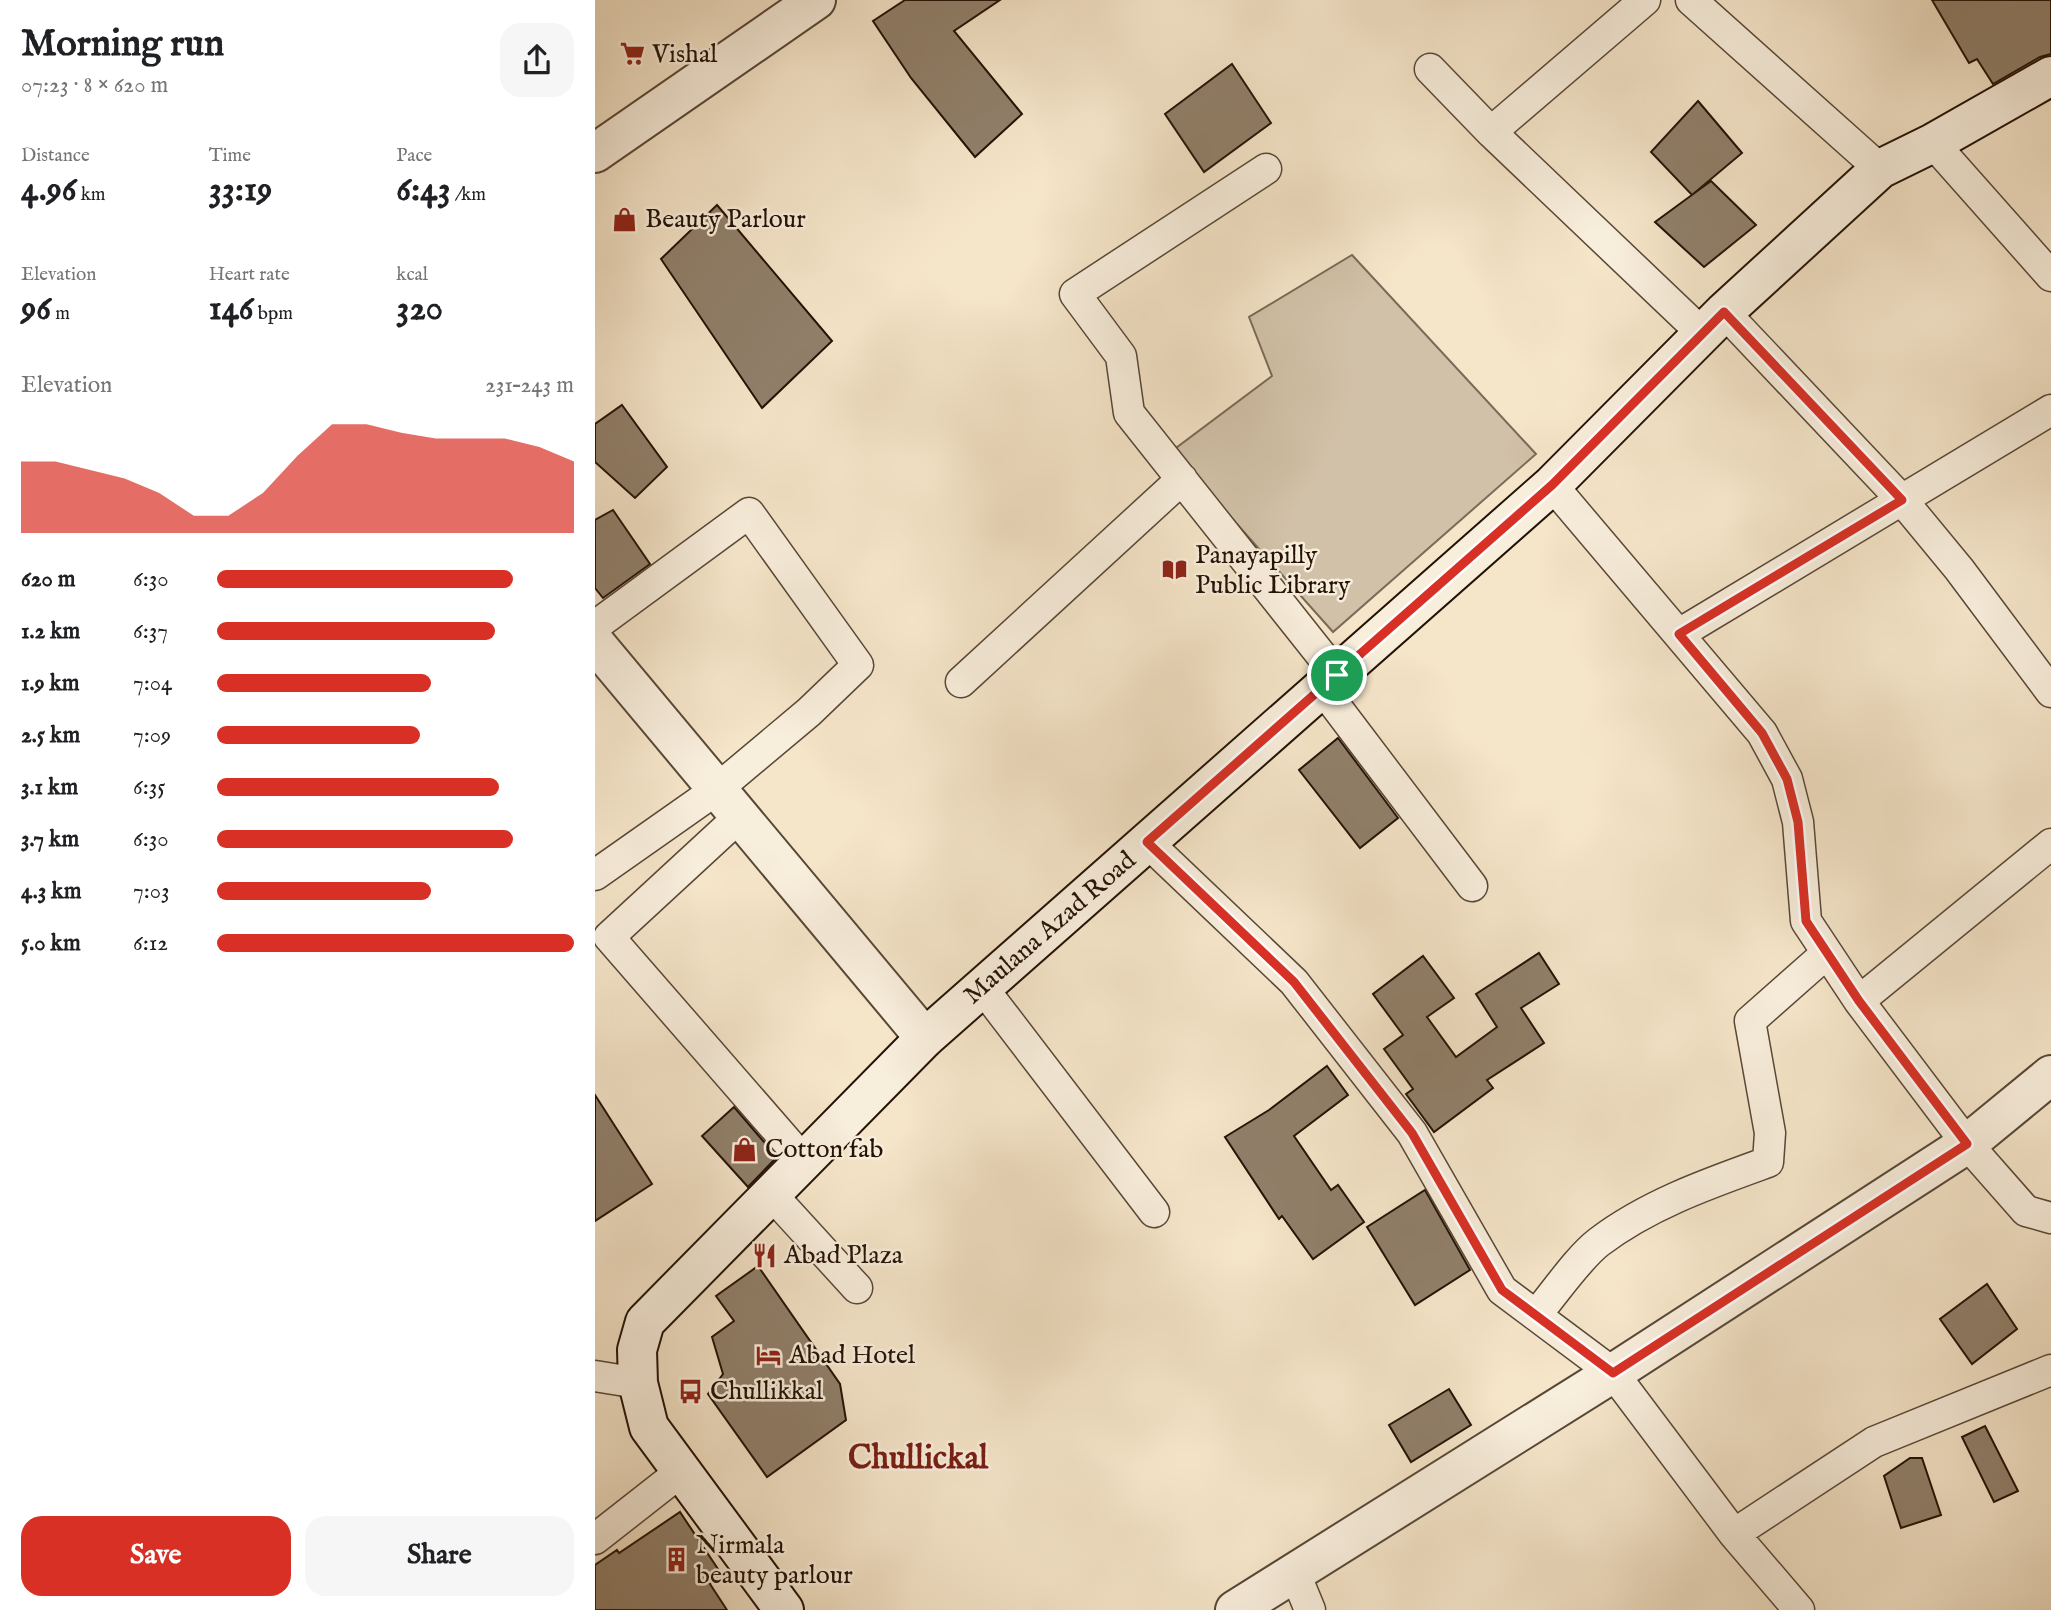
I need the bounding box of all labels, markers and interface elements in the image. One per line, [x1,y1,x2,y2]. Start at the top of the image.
text: Morning run [21,21,224,69]
button: share [500,23,574,97]
place label: Vishal [651,38,718,71]
supermarket icon: Vishal [618,40,646,68]
text: 07:23 · 8 × 620 m [21,71,168,100]
text: Distance [21,144,90,168]
text: Time [209,144,251,168]
text: Pace [396,144,432,168]
text: 4.96 [21,168,77,213]
text: 33:19 [209,168,272,213]
text: 6:43 [396,168,451,213]
text: km [77,183,106,207]
text: /km [451,183,486,207]
place label: Beauty Parlour [645,203,806,236]
shop icon: Beauty Parlour [611,205,639,233]
text: Elevation [21,263,96,287]
text: Heart rate [209,263,290,287]
text: kcal [396,263,428,287]
text: 96 [21,287,51,332]
text: 146 [209,287,254,332]
text: 320 [396,287,443,332]
text: m [51,302,70,326]
text: bpm [254,302,293,326]
text: Elevation [21,371,112,400]
text: 231–243 m [485,371,574,400]
place label: Panayapilly Public Library [1195,539,1351,602]
library icon: Panayapilly Public Library [1161,556,1189,584]
text: 620 m [21,565,76,594]
text: 6:30 [133,565,169,594]
text: 1.2 km [21,617,80,646]
text: 6:37 [133,617,168,646]
pin [1307,645,1367,705]
icon: arrive [1318,656,1356,694]
text: 1.9 km [21,669,80,698]
text: 7:04 [133,669,172,698]
text: 2.5 km [21,721,80,750]
text: 7:09 [133,721,171,750]
text: 3.1 km [21,773,78,802]
text: 6:35 [133,773,166,802]
text: 3.7 km [21,825,79,854]
text: 6:30 [133,825,169,854]
street label: Maulana Azad Road [957,844,1143,1012]
text: 4.3 km [21,877,81,906]
text: 7:03 [133,877,170,906]
text: 5.0 km [21,929,81,958]
text: 6:12 [133,929,168,958]
place label: Cotton fab [765,1133,883,1166]
shop icon: Cotton fab [731,1135,759,1163]
place label: Abad Plaza [783,1239,904,1272]
restaurant icon: Abad Plaza [750,1241,778,1269]
place label: Abad Hotel [788,1339,916,1372]
hotel icon: Abad Hotel [755,1341,783,1369]
place label: Chullikkal [710,1375,824,1408]
bus stop icon: Chullikkal [676,1377,704,1405]
district label: Chullickal [848,1438,989,1480]
button: Save [21,1516,291,1596]
button: Share [305,1516,574,1596]
place label: Nirmala beauty parlour [696,1529,853,1592]
building icon: Nirmala beauty parlour [662,1546,690,1574]

